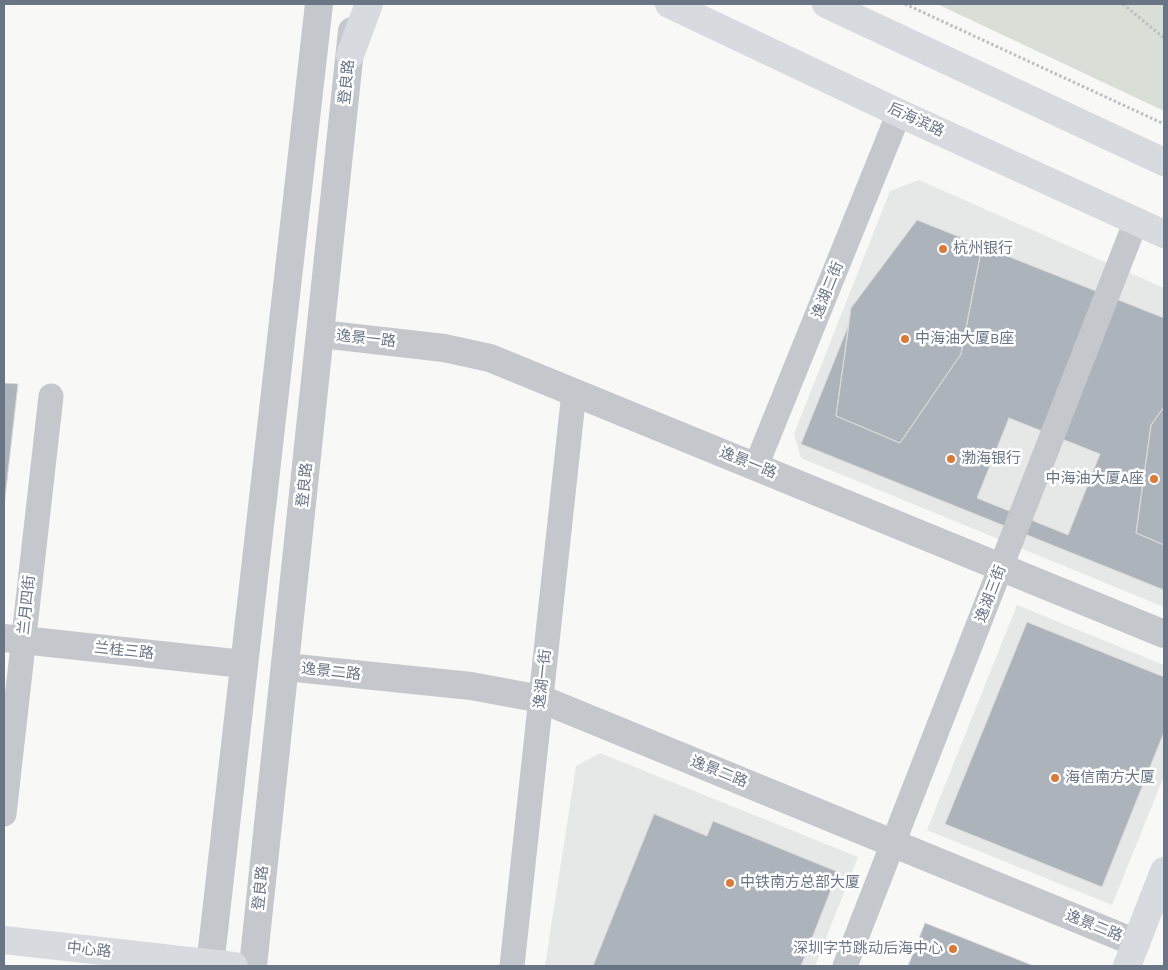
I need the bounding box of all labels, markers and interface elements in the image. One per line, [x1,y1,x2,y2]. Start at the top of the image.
street label: 登良路 [336,59,358,105]
street label: 后海滨路 [885,99,947,141]
place label: 杭州银行 [953,240,1013,258]
marker: 杭州银行 [937,243,949,255]
street label: 逸湖二街 [808,259,848,321]
street label: 逸景一路 [335,327,397,351]
place label: 中海油大厦B座 [915,330,1014,348]
marker: 中海油大厦B座 [899,333,911,345]
street label: 逸景一路 [717,443,779,483]
place label: 渤海银行 [961,450,1021,468]
marker: 渤海银行 [945,453,957,465]
street label: 登良路 [294,462,316,508]
place label: 中海油大厦A座 [1045,470,1144,488]
marker: 中海油大厦A座 [1148,473,1160,485]
street label: 逸湖三街 [972,563,1010,625]
street label: 兰月四街 [15,574,39,636]
street label: 兰桂三路 [93,639,155,663]
street label: 逸湖一街 [531,648,555,710]
street label: 逸景二路 [300,660,362,684]
street label: 逸景二路 [688,752,750,792]
place label: 海信南方大厦 [1065,769,1155,787]
marker: 海信南方大厦 [1049,772,1061,784]
street label: 登良路 [250,865,272,911]
place label: 中铁南方总部大厦 [740,874,860,892]
marker: 中铁南方总部大厦 [724,877,736,889]
street label: 逸景二路 [1063,906,1125,946]
street label: 中心路 [66,939,112,961]
place label: 深圳字节跳动后海中心 [793,940,943,958]
marker: 深圳字节跳动后海中心 [947,943,959,955]

